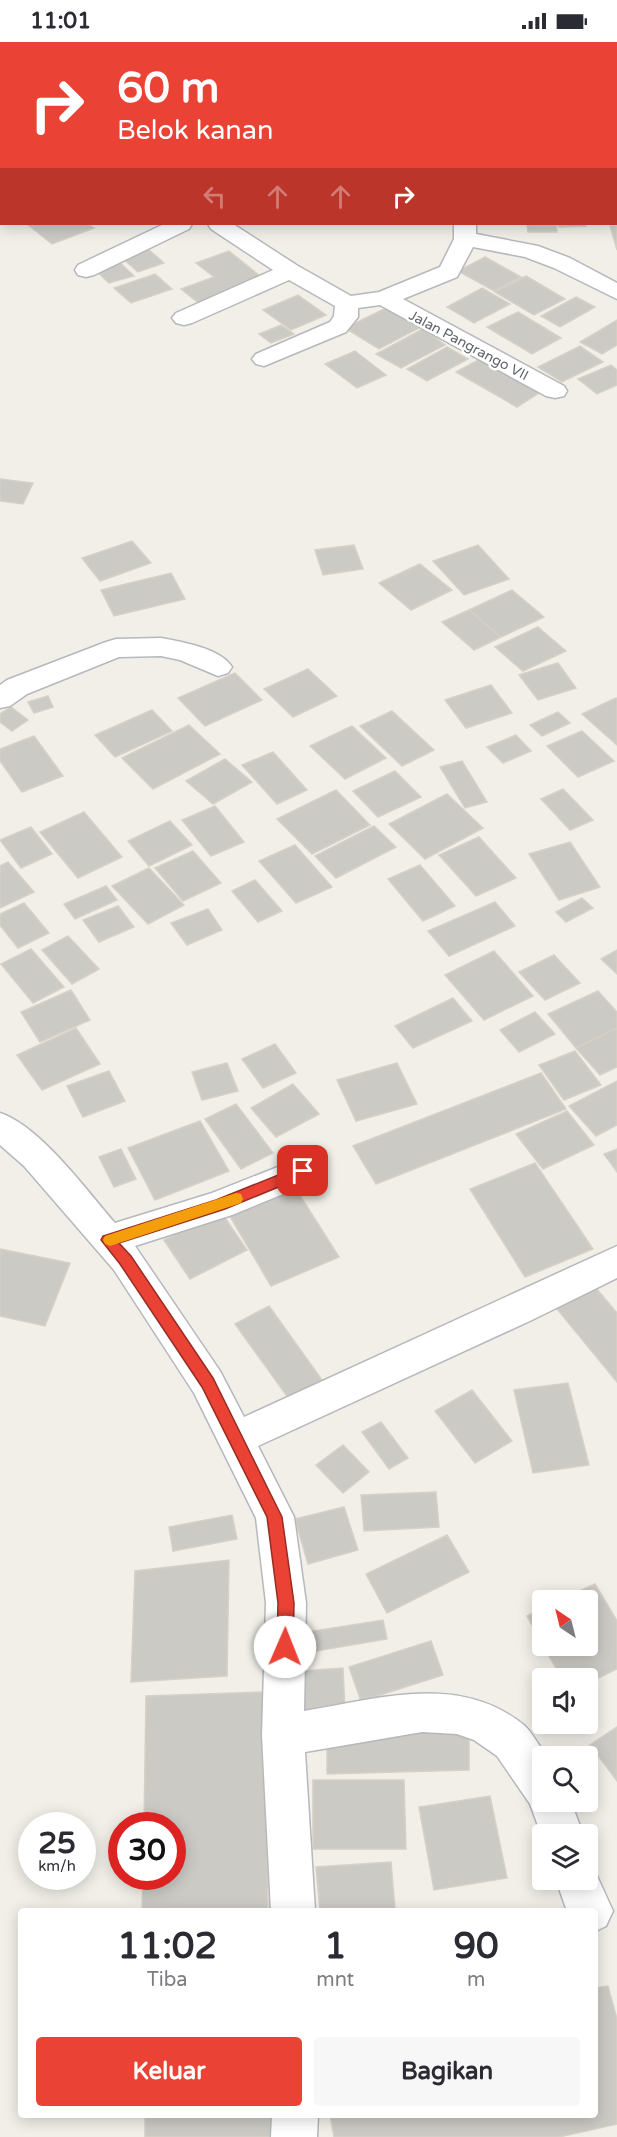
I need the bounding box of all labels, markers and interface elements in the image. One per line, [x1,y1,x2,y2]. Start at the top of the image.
text: 11:01 [30,8,91,34]
text: 60 m [117,63,219,114]
icon: right [18,66,96,144]
text: Belok kanan [117,114,273,147]
icon: left [198,180,231,213]
icon: ahead [261,180,294,213]
icon: ahead [324,180,357,213]
icon: right [387,180,420,213]
street label: Jalan Pangrango VII [406,307,531,384]
pin [277,1145,328,1196]
icon: arrive [286,1154,319,1187]
north arrow [532,1590,598,1656]
map controls [532,1590,598,1890]
position arrow [253,1615,317,1679]
button: sound [532,1668,598,1734]
button: search [532,1746,598,1812]
speed limit sign: 30 [108,1812,186,1890]
button: layers [532,1824,598,1890]
text: 25 [38,1825,76,1862]
text: km/h [38,1857,76,1875]
text: 11:02 [117,1925,217,1968]
text: 1 [324,1925,347,1968]
text: 90 [454,1925,499,1968]
text: Tiba [147,1968,188,1992]
text: mnt [316,1968,354,1992]
text: m [467,1968,485,1992]
button: Keluar [36,2037,302,2106]
button: Bagikan [314,2037,580,2106]

